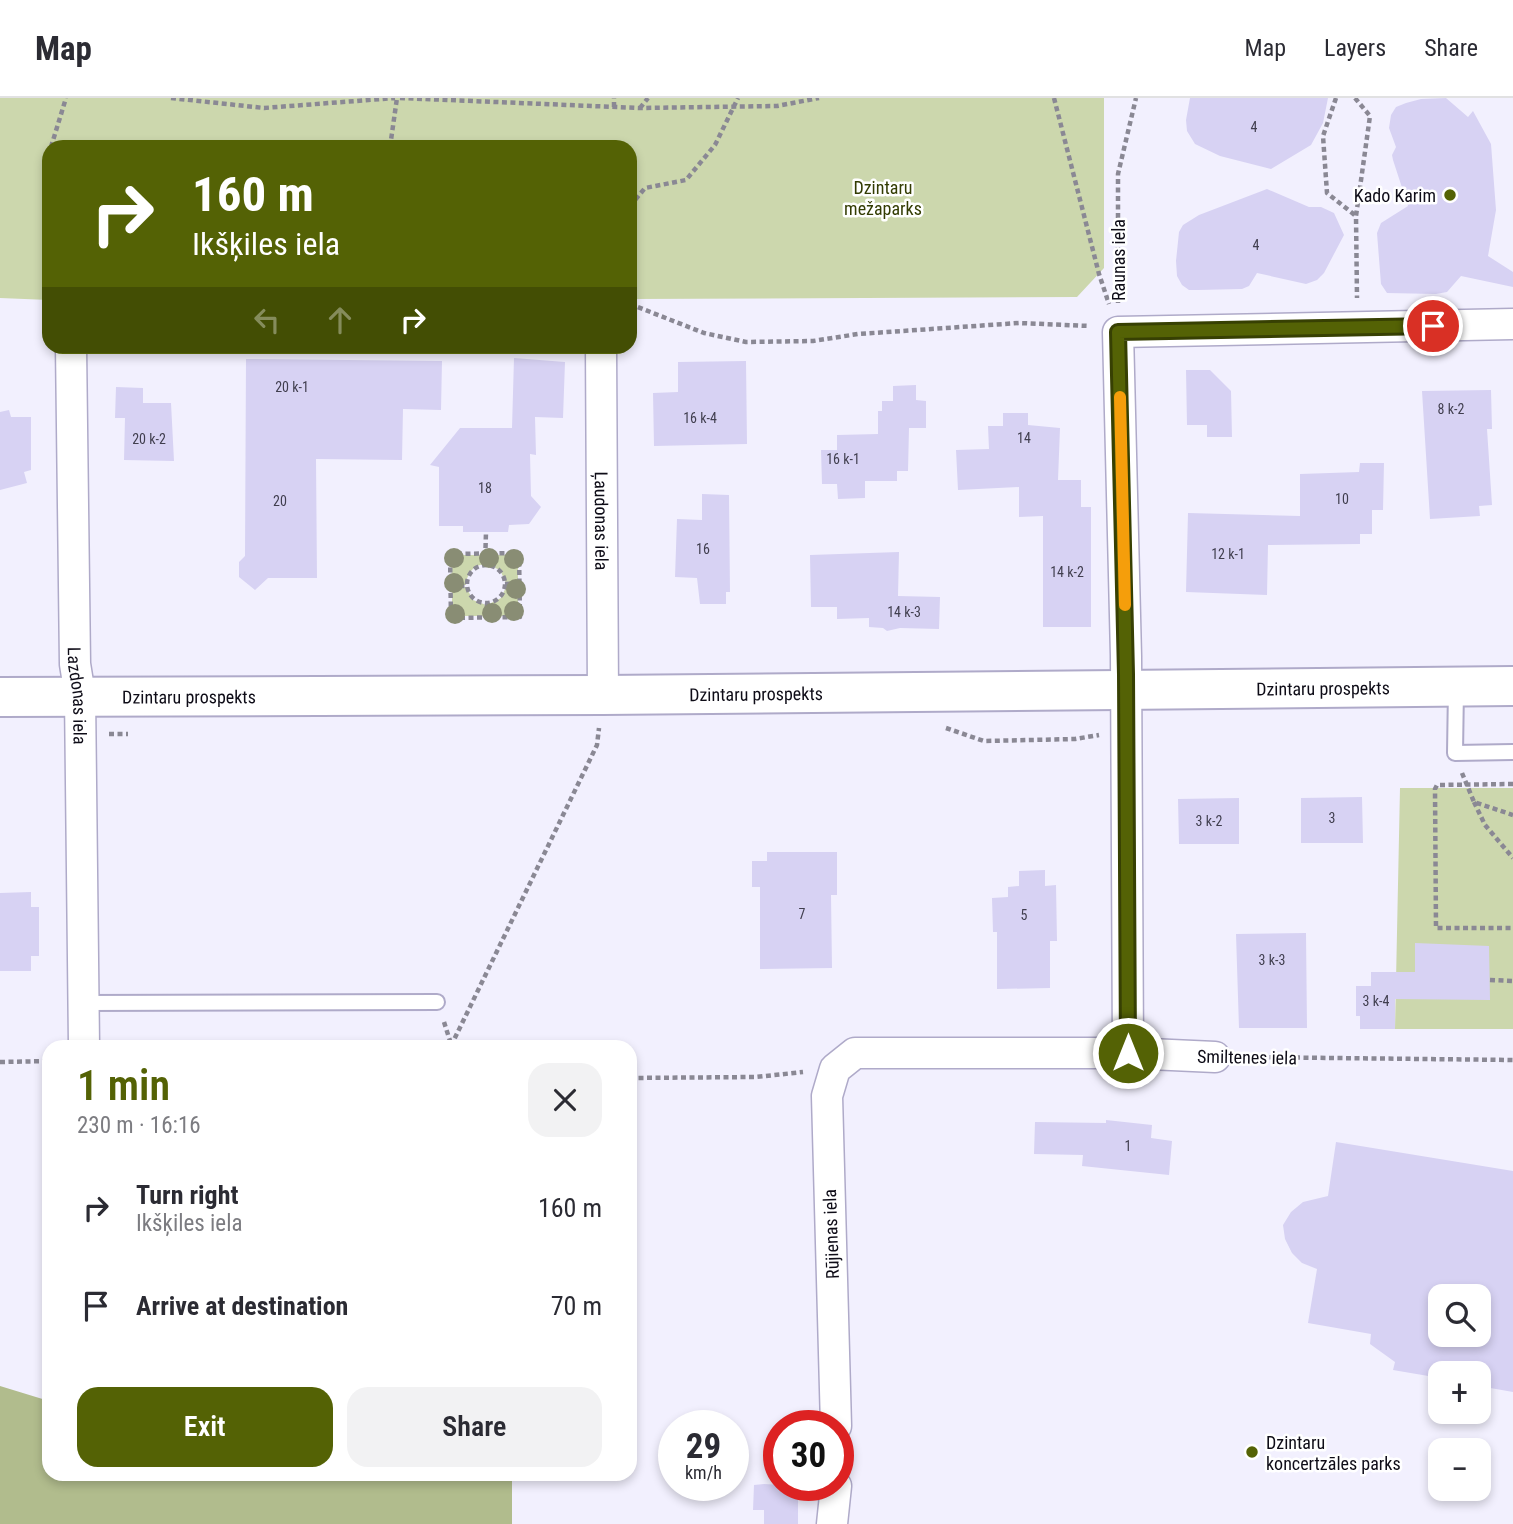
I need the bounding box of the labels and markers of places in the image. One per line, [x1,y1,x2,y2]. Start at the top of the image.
place label: Kado Karim [1354,185,1436,206]
marker: Kado Karim [1442,187,1458,203]
pin [1403,296,1463,356]
place label: Dzintaru koncertzāles parks [1266,1432,1401,1474]
marker: Dzintaru koncertzāles parks [1244,1444,1260,1460]

